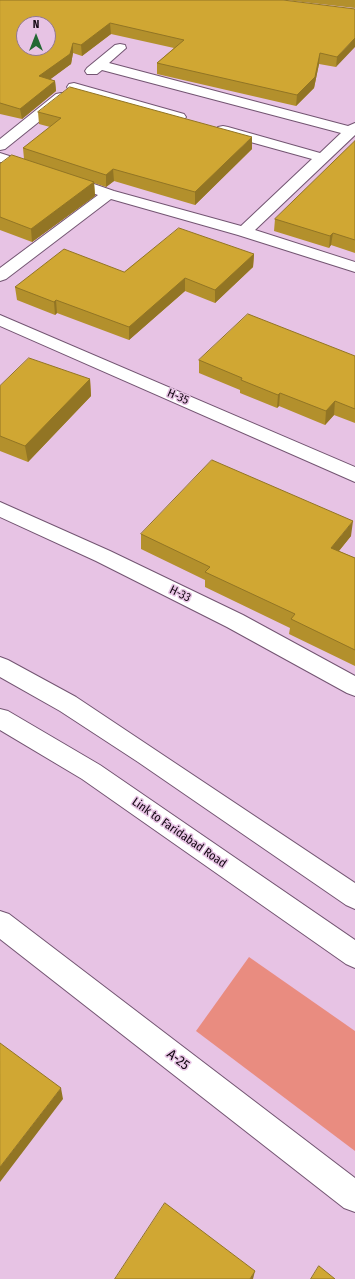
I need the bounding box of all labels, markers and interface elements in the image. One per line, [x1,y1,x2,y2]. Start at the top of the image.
north arrow [16,16,56,56]
text: N [33,18,39,31]
street label: H-35 [165,386,191,408]
street label: H-33 [167,583,193,605]
street label: Link to Faridabad Road [129,795,229,871]
street label: A-25 [163,1046,193,1074]

